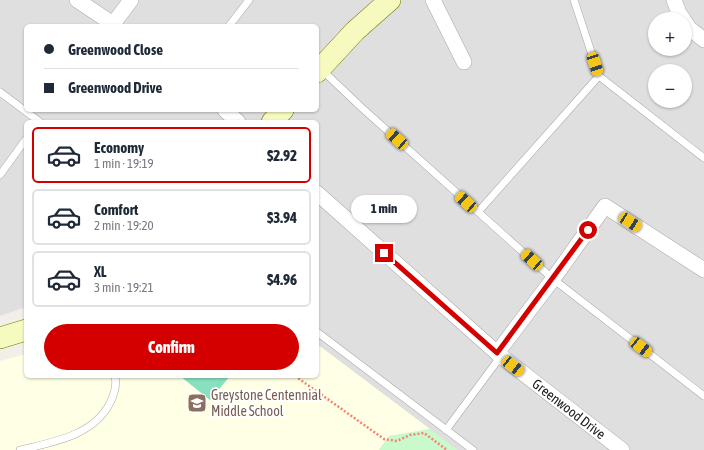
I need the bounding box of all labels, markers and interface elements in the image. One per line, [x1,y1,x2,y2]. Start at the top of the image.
map controls [648,12,692,108]
button: + [648,12,692,56]
text: Greenwood Close [68,41,163,58]
car [586,51,604,77]
button: − [648,64,692,108]
text: Greenwood Drive [68,79,162,96]
car [384,127,410,151]
icon: car [46,137,82,173]
text: Economy [94,139,144,156]
text: $2.92 [267,147,297,164]
text: 1 min · 19:19 [94,156,154,171]
car [453,190,479,214]
callout: 1 min [351,195,417,223]
icon: car [46,199,82,235]
text: Comfort [94,201,138,218]
text: 1 min [371,201,397,216]
text: $3.94 [267,209,297,226]
car [617,210,643,234]
text: 2 min · 19:20 [94,218,154,233]
route start [579,221,597,239]
route end [375,244,393,262]
car [519,248,545,272]
icon: car [46,261,82,297]
text: XL [94,263,107,280]
text: $4.96 [267,271,297,288]
text: 3 min · 19:21 [94,280,154,295]
button: Confirm [44,324,299,370]
car [628,335,654,359]
car [500,354,526,378]
street label: Greenwood Drive [529,376,609,442]
place label: Greystone Centennial Middle School [211,387,322,419]
school or university icon: Greystone Centennial Middle School [186,392,208,414]

